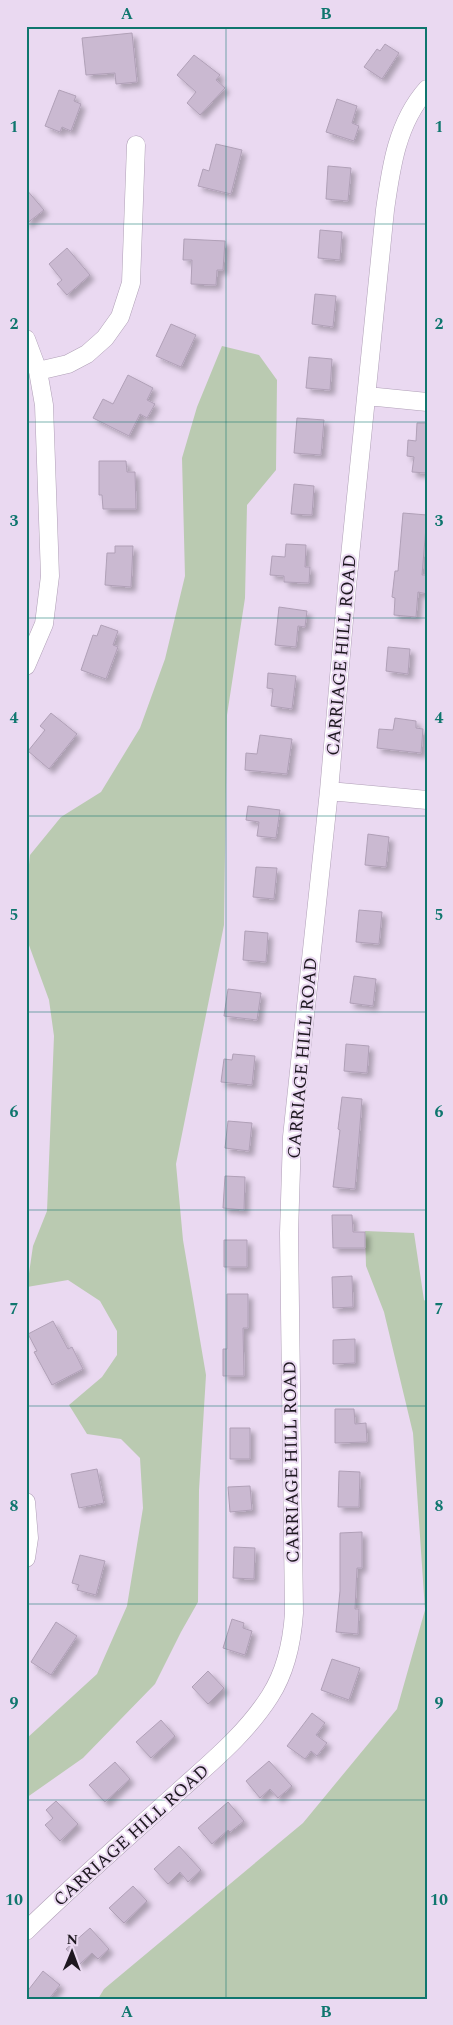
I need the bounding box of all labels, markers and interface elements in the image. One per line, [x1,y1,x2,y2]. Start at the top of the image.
text: A [121,2,134,26]
text: B [320,2,332,26]
text: 1 [10,115,18,139]
text: 1 [435,115,443,139]
text: 2 [10,312,19,336]
text: 2 [435,312,444,336]
text: 3 [10,509,19,533]
text: 3 [435,509,444,533]
street label: CARRIAGE HILL ROAD [319,553,364,757]
text: 4 [10,706,19,730]
text: 4 [435,706,444,730]
text: 5 [10,903,18,927]
text: 5 [435,903,443,927]
street label: CARRIAGE HILL ROAD [280,956,325,1160]
text: 6 [10,1100,19,1124]
text: 6 [435,1100,444,1124]
text: 7 [10,1297,19,1321]
text: 7 [435,1297,444,1321]
street label: CARRIAGE HILL ROAD [276,1361,307,1563]
text: 8 [10,1494,19,1518]
text: 8 [435,1494,444,1518]
text: 9 [10,1691,19,1715]
text: 9 [435,1691,444,1715]
street label: CARRIAGE HILL ROAD [47,1758,215,1913]
text: 10 [5,1888,23,1912]
text: 10 [430,1888,448,1912]
north arrow [48,1928,98,1978]
text: N [66,1929,78,1950]
text: A [121,2000,134,2024]
text: B [320,2000,332,2024]

